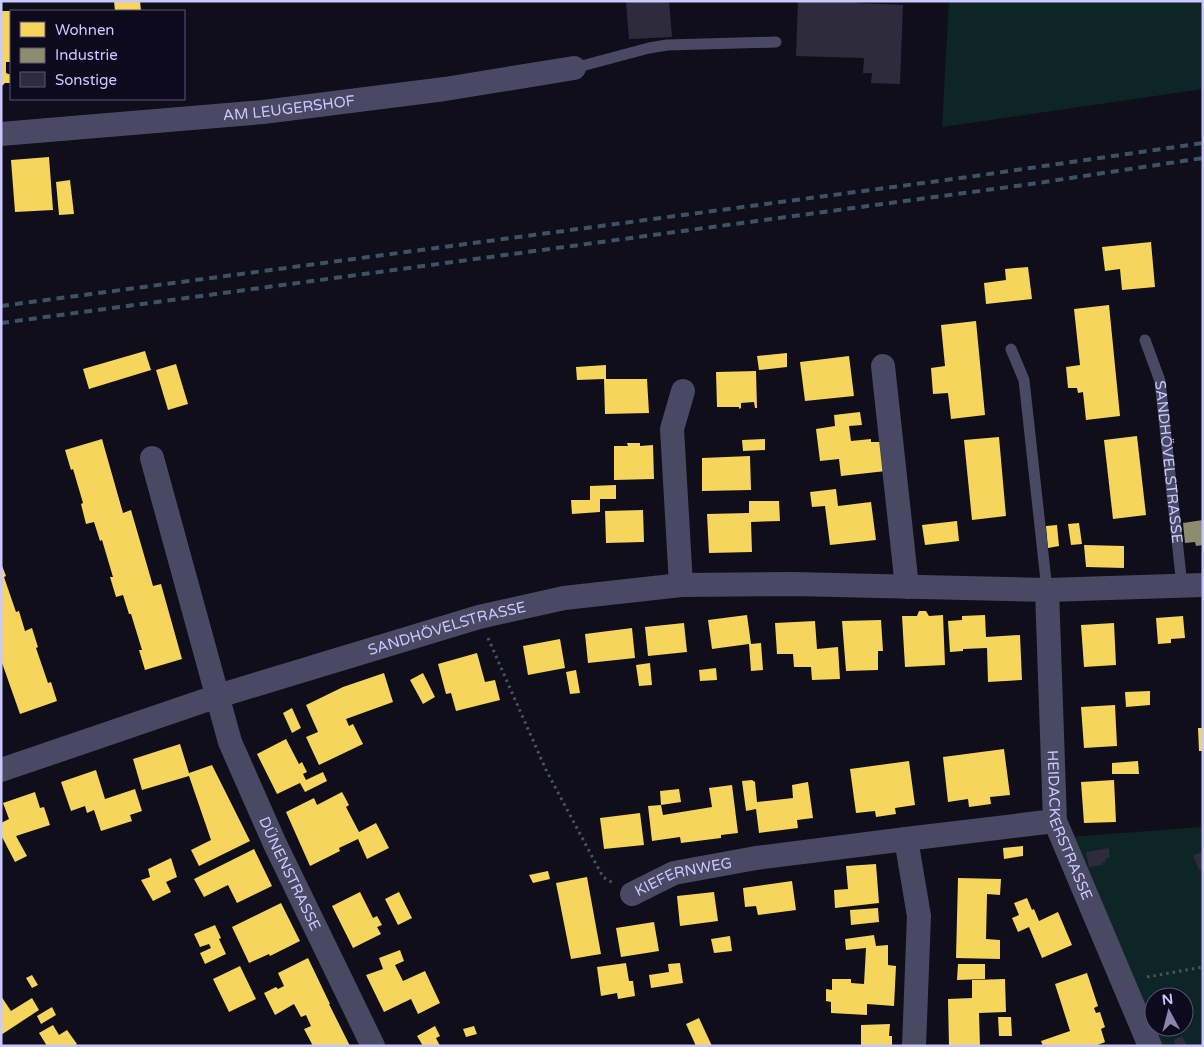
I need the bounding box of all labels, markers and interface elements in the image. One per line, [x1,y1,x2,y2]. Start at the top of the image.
legend [10,10,185,100]
text: Wohnen [55,21,115,39]
text: Industrie [55,46,118,64]
text: Sonstige [55,71,117,89]
street label: AM LEUGERSHOF [222,91,356,124]
street label: SANDHÖVELSTRASSE [1151,380,1186,544]
street label: SANDHÖVELSTRASSE [366,598,528,659]
street label: HEIDACKERSTRASSE [1044,750,1096,903]
street label: DÜNENSTRASSE [255,814,325,933]
street label: KIEFERNWEG [632,854,733,900]
north arrow [1144,987,1194,1037]
text: N [1161,990,1174,1009]

